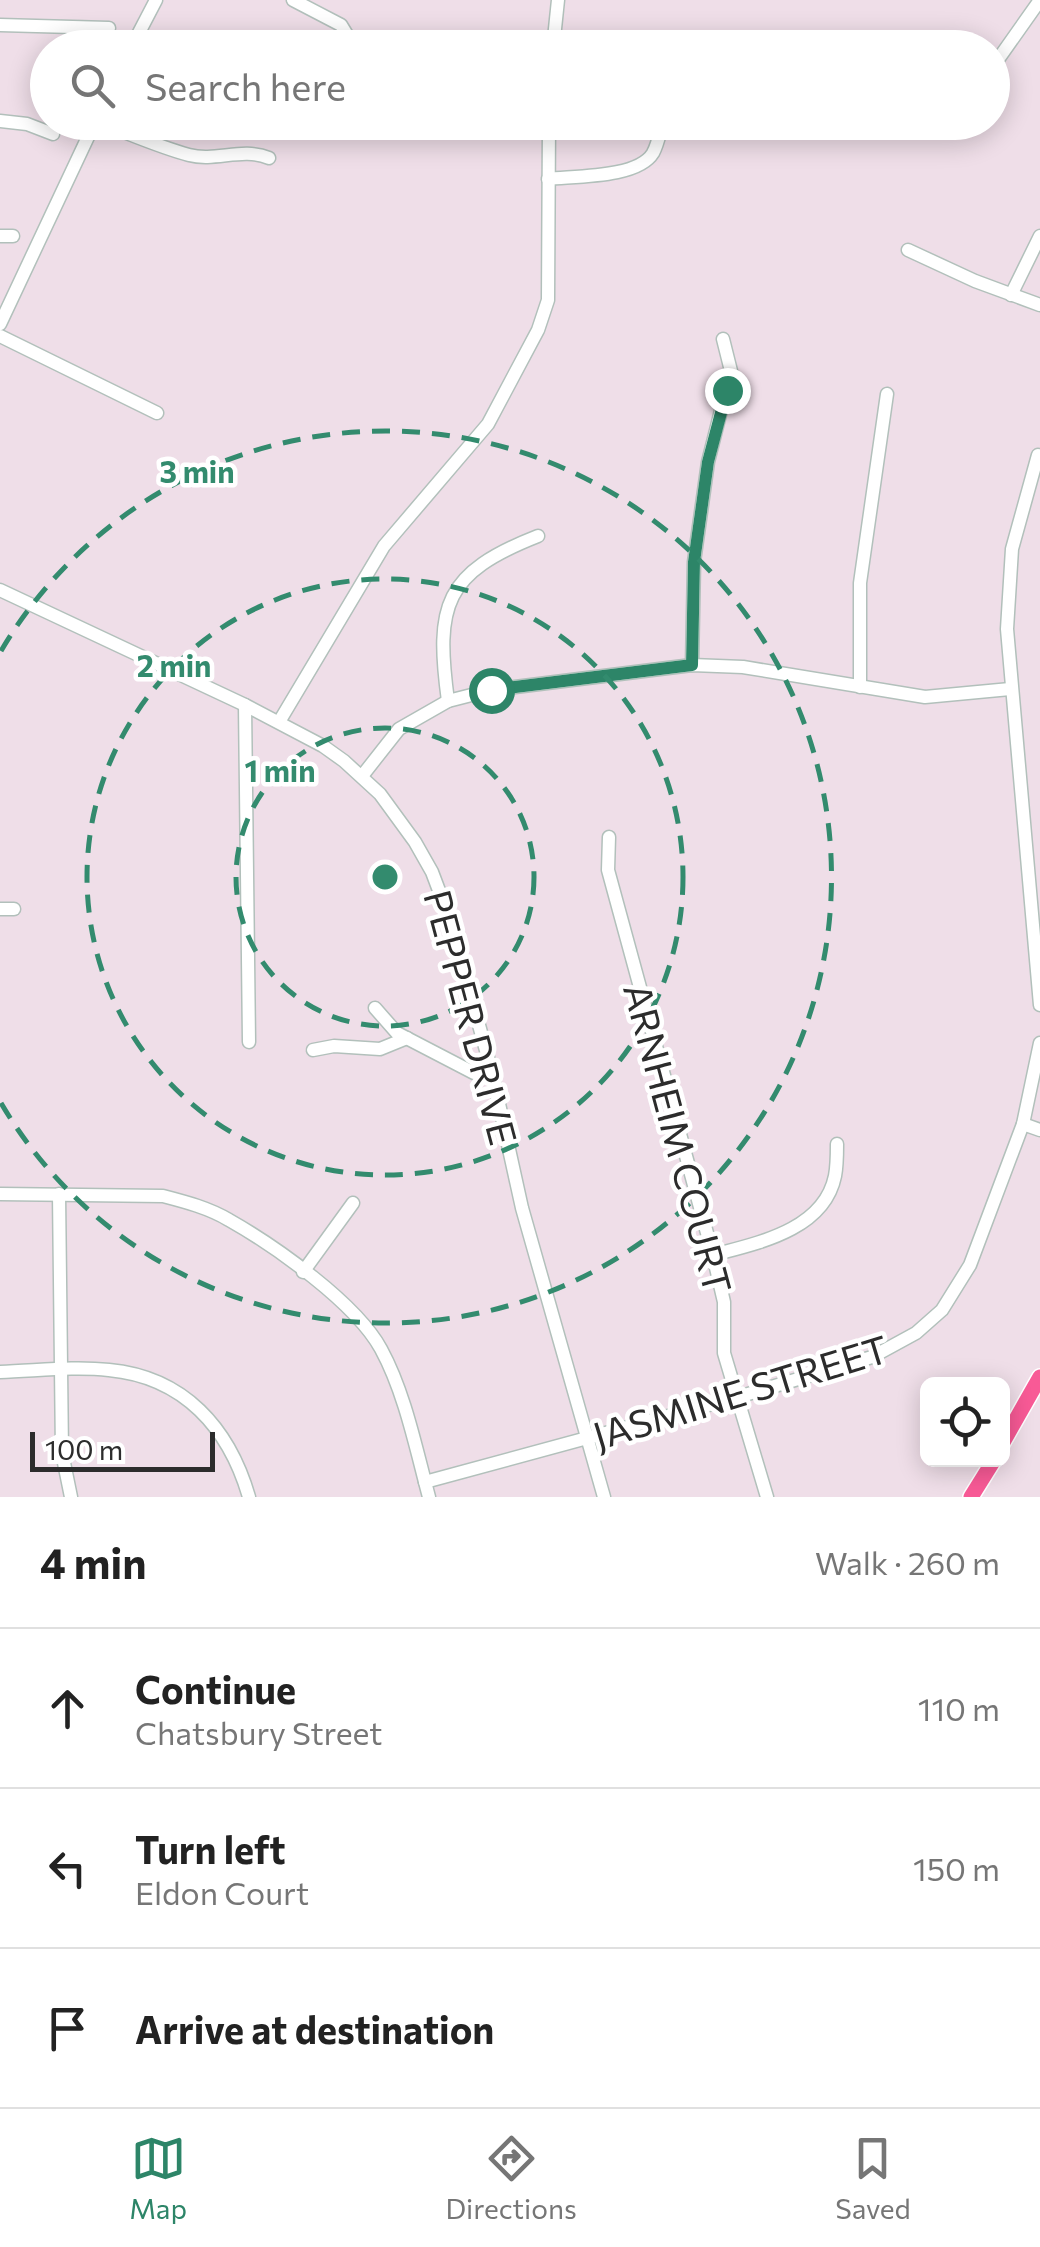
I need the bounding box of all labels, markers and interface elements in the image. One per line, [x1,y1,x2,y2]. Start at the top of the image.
search box [30,30,1010,140]
icon: search [65,58,120,113]
text: Search here [145,62,346,109]
route end [705,368,751,414]
text: 3 min [159,452,235,489]
text: 2 min [137,646,211,683]
route start [469,668,515,714]
text: 1 min [244,751,316,788]
centre of rings [367,859,403,895]
street label: PEPPER DRIVE [415,884,529,1150]
street label: ARNHEIM COURT [615,978,743,1298]
street label: JASMINE STREET [587,1324,893,1458]
map controls [920,1377,1010,1467]
button: locate [920,1377,1010,1467]
scale bar [30,1427,215,1472]
text: 100 m [45,1432,123,1466]
text: 4 min [40,1536,146,1588]
text: Walk · 260 m [815,1542,1000,1582]
text: Continue [135,1665,296,1712]
icon: ahead [40,1681,95,1736]
text: 110 m [918,1688,1000,1728]
text: Chatsbury Street [135,1712,382,1752]
text: Turn left [135,1825,286,1872]
icon: left [40,1841,95,1896]
text: 150 m [913,1848,1000,1888]
text: Eldon Court [135,1872,309,1912]
icon: arrive [40,2001,95,2056]
text: Arrive at destination [135,2005,494,2052]
tab: Map [129,2131,187,2225]
tab: Directions [445,2131,577,2225]
tab: Saved [835,2131,911,2225]

